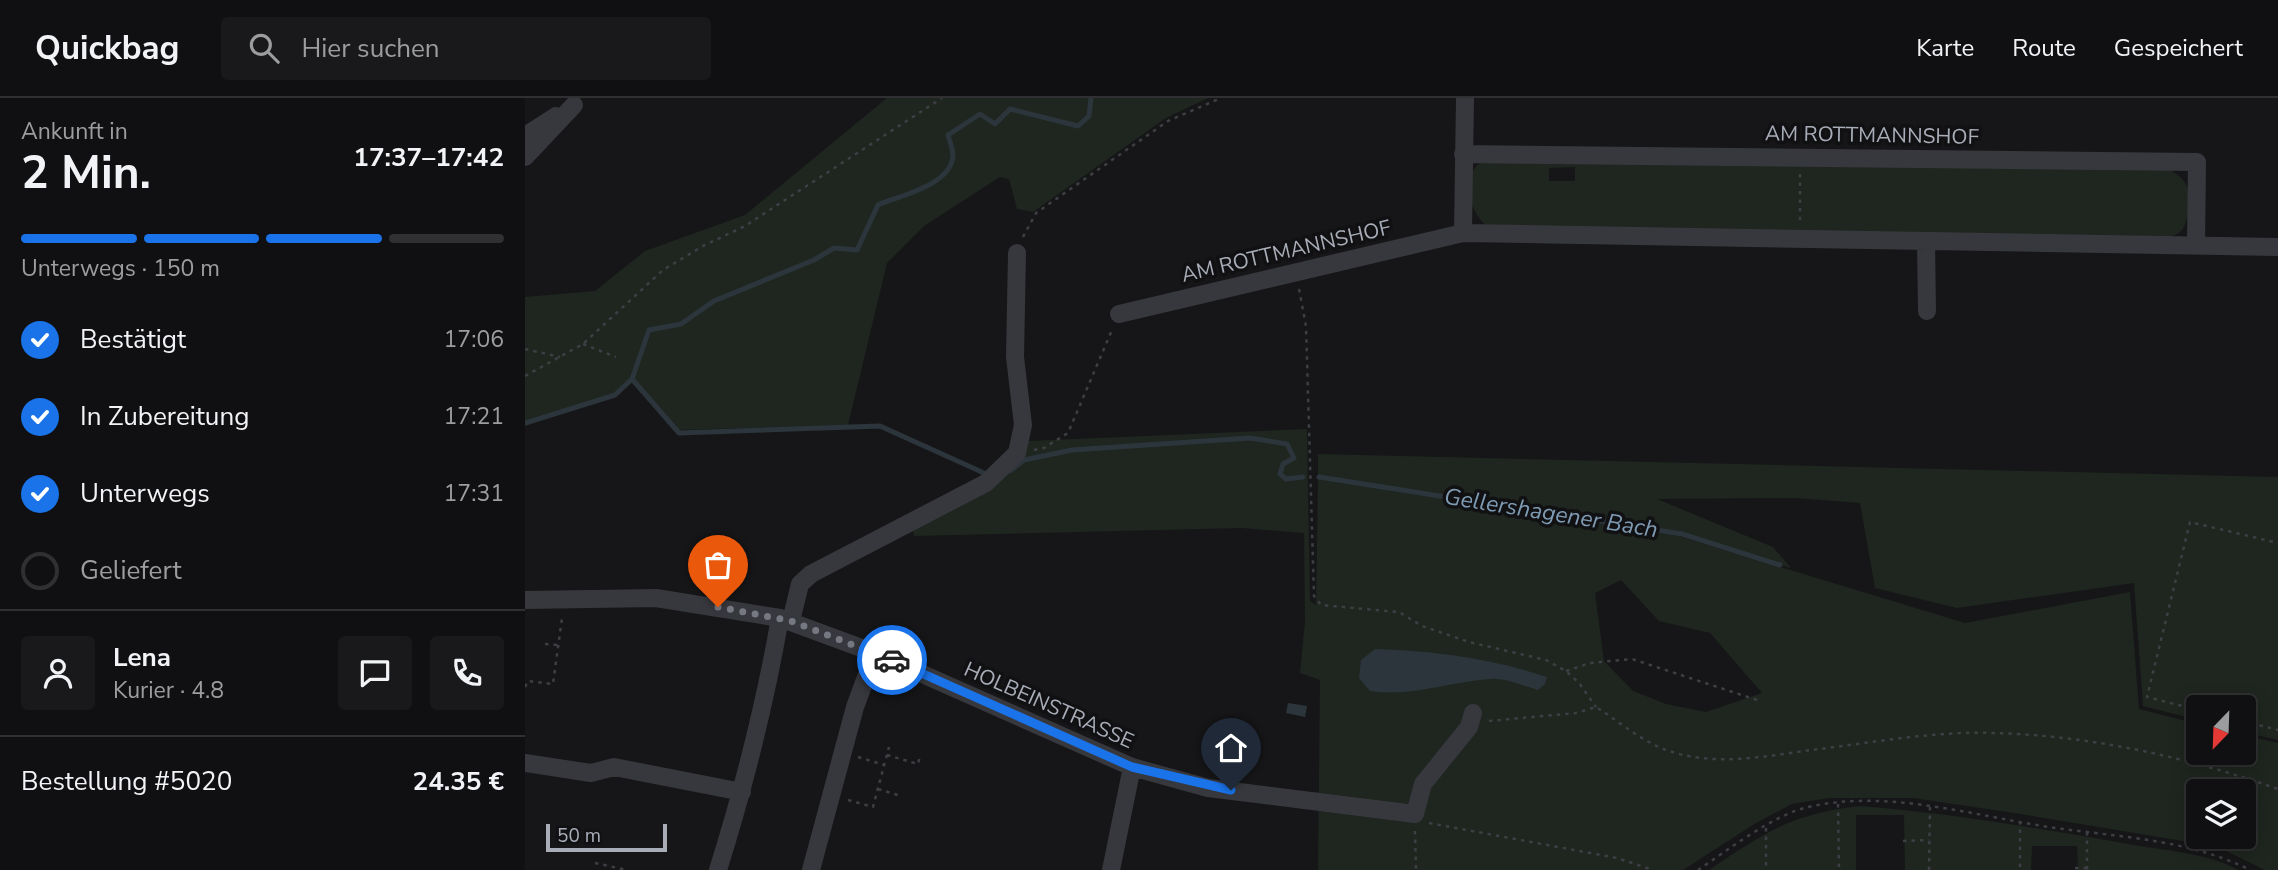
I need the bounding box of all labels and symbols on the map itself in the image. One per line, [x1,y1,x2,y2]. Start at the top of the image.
street label: AM ROTTMANNSHOF [1765,119,1979,151]
street label: AM ROTTMANNSHOF [1179,213,1393,289]
water label: Gellershagener Bach [1442,481,1660,545]
pin [688,535,748,607]
courier [857,625,927,695]
street label: HOLBEINSTRASSE [960,655,1138,755]
north arrow [2186,695,2256,765]
pin [1201,718,1261,790]
scale bar [546,821,667,853]

